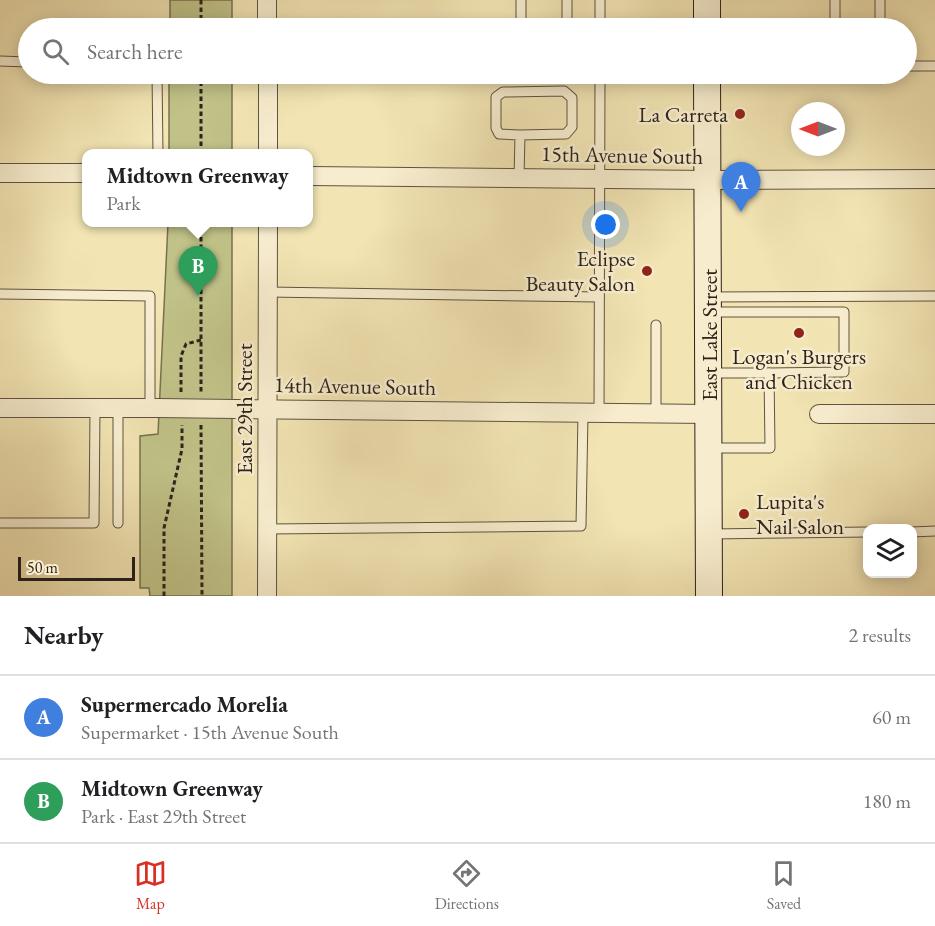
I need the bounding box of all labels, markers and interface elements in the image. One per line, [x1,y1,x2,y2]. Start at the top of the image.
search box [18,18,917,84]
icon: search [39,35,72,68]
text: Search here [87,37,182,66]
place label: La Carreta [639,100,728,129]
north arrow [791,102,845,156]
marker: La Carreta [733,107,747,121]
street label: 15th Avenue South [541,139,703,171]
popup [82,149,313,227]
text: Midtown Greenway [107,161,288,190]
pin: A [722,162,760,212]
text: Park [107,190,141,216]
your location [591,210,620,239]
place label: Eclipse Beauty Salon [525,244,635,298]
pin: B [178,246,218,296]
marker: Eclipse Beauty Salon [640,264,654,278]
street label: East Lake Street [695,269,724,401]
marker: Logan's Burgers and Chicken [792,326,806,340]
place label: Logan's Burgers and Chicken [732,342,866,396]
street label: East 29th Street [230,343,259,475]
street label: 14th Avenue South [274,370,436,402]
place label: Lupita's Nail Salon [756,487,844,541]
marker: Lupita's Nail Salon [737,507,751,521]
map controls [863,524,917,578]
button: layers [863,524,917,578]
scale bar [18,554,135,582]
text: 50 m [27,557,58,578]
text: Nearby [24,618,104,652]
text: 2 results [848,622,911,648]
text: Supermercado Morelia [81,690,288,719]
text: A [36,704,51,730]
text: 60 m [872,704,911,730]
text: Supermarket · 15th Avenue South [81,719,339,745]
text: Midtown Greenway [81,774,263,803]
text: B [37,788,50,814]
text: 180 m [863,788,911,814]
text: Park · East 29th Street [81,803,246,829]
tab: Map [134,857,167,914]
tab: Directions [435,857,499,914]
tab: Saved [767,857,801,914]

